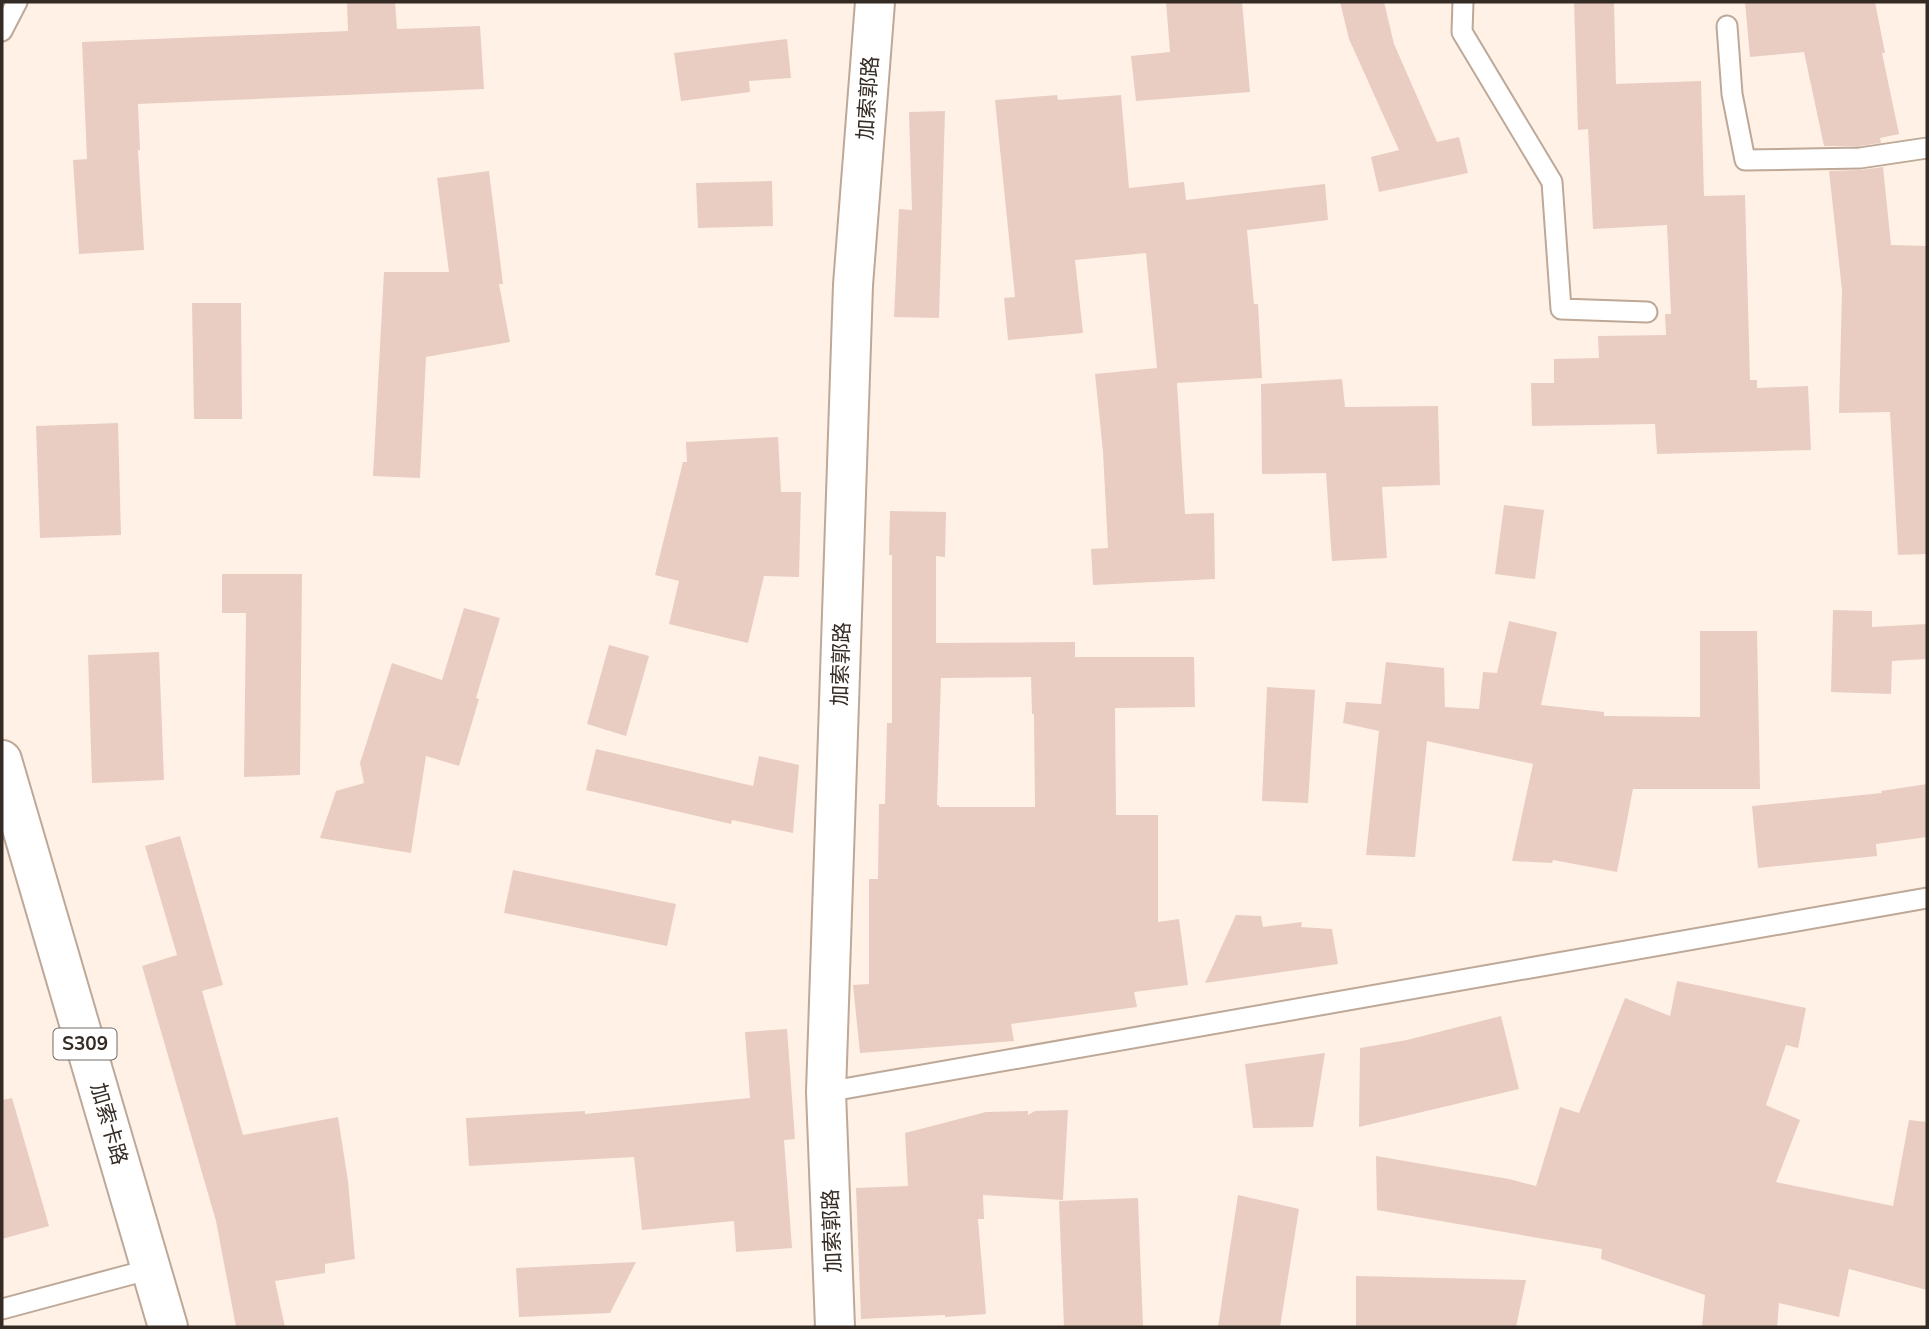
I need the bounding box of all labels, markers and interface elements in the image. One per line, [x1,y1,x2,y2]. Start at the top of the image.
street label: 加索郭路 [851,55,885,141]
street label: 加索郭路 [826,622,856,706]
road number: S309 [54,1028,116,1060]
street label: 加索卡路 [84,1080,134,1168]
street label: 加索郭路 [817,1189,847,1273]

